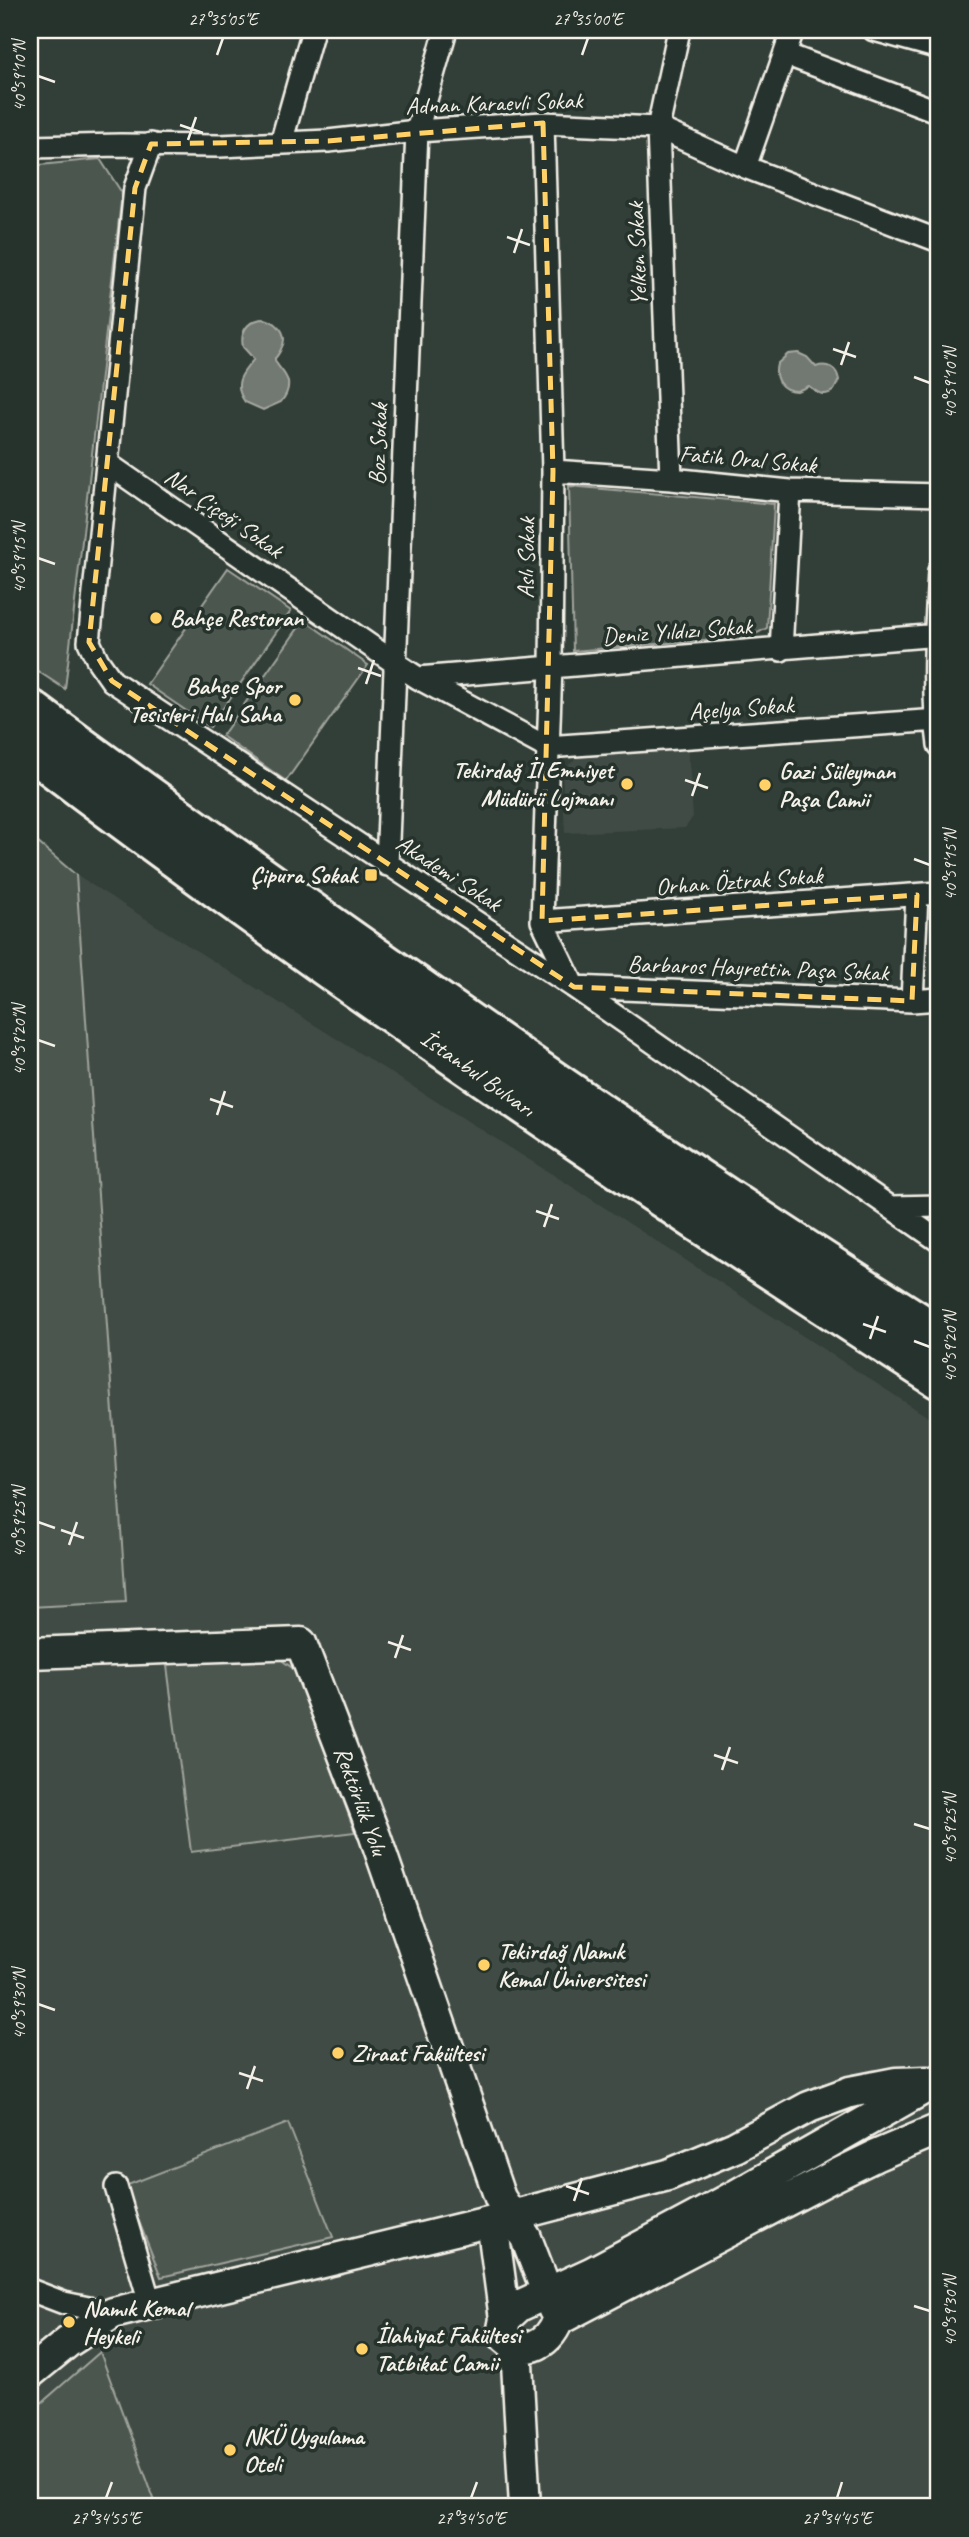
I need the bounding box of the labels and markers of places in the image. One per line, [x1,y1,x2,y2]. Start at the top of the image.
place label: Bahçe Restoran [170,603,304,633]
marker: Bahçe Restoran [148,610,164,626]
place label: Bahçe Spor Tesisleri Halı Saha [129,671,283,729]
marker: Bahçe Spor Tesisleri Halı Saha [287,692,303,708]
place label: Tekirdağ İl Emniyet Müdürü Lojmanı [453,755,616,813]
place label: Gazi Süleyman Paşa Camii [779,756,896,814]
marker: Tekirdağ İl Emniyet Müdürü Lojmanı [619,776,635,792]
marker: Gazi Süleyman Paşa Camii [757,777,773,793]
place label: Çipura Sokak [250,860,359,890]
marker: Çipura Sokak [363,867,379,883]
place label: Tekirdağ Namık Kemal Üniversitesi [498,1936,648,1994]
marker: Tekirdağ Namık Kemal Üniversitesi [476,1957,492,1973]
place label: Ziraat Fakültesi [352,2038,487,2068]
marker: Ziraat Fakültesi [330,2045,346,2061]
place label: Namık Kemal Heykeli [83,2293,194,2351]
marker: Namık Kemal Heykeli [61,2314,77,2330]
place label: İlahiyat Fakültesi Tatbikat Camii [376,2320,524,2378]
marker: İlahiyat Fakültesi Tatbikat Camii [354,2341,370,2357]
place label: NKÜ Uygulama Oteli [244,2421,366,2479]
marker: NKÜ Uygulama Oteli [222,2442,238,2458]

